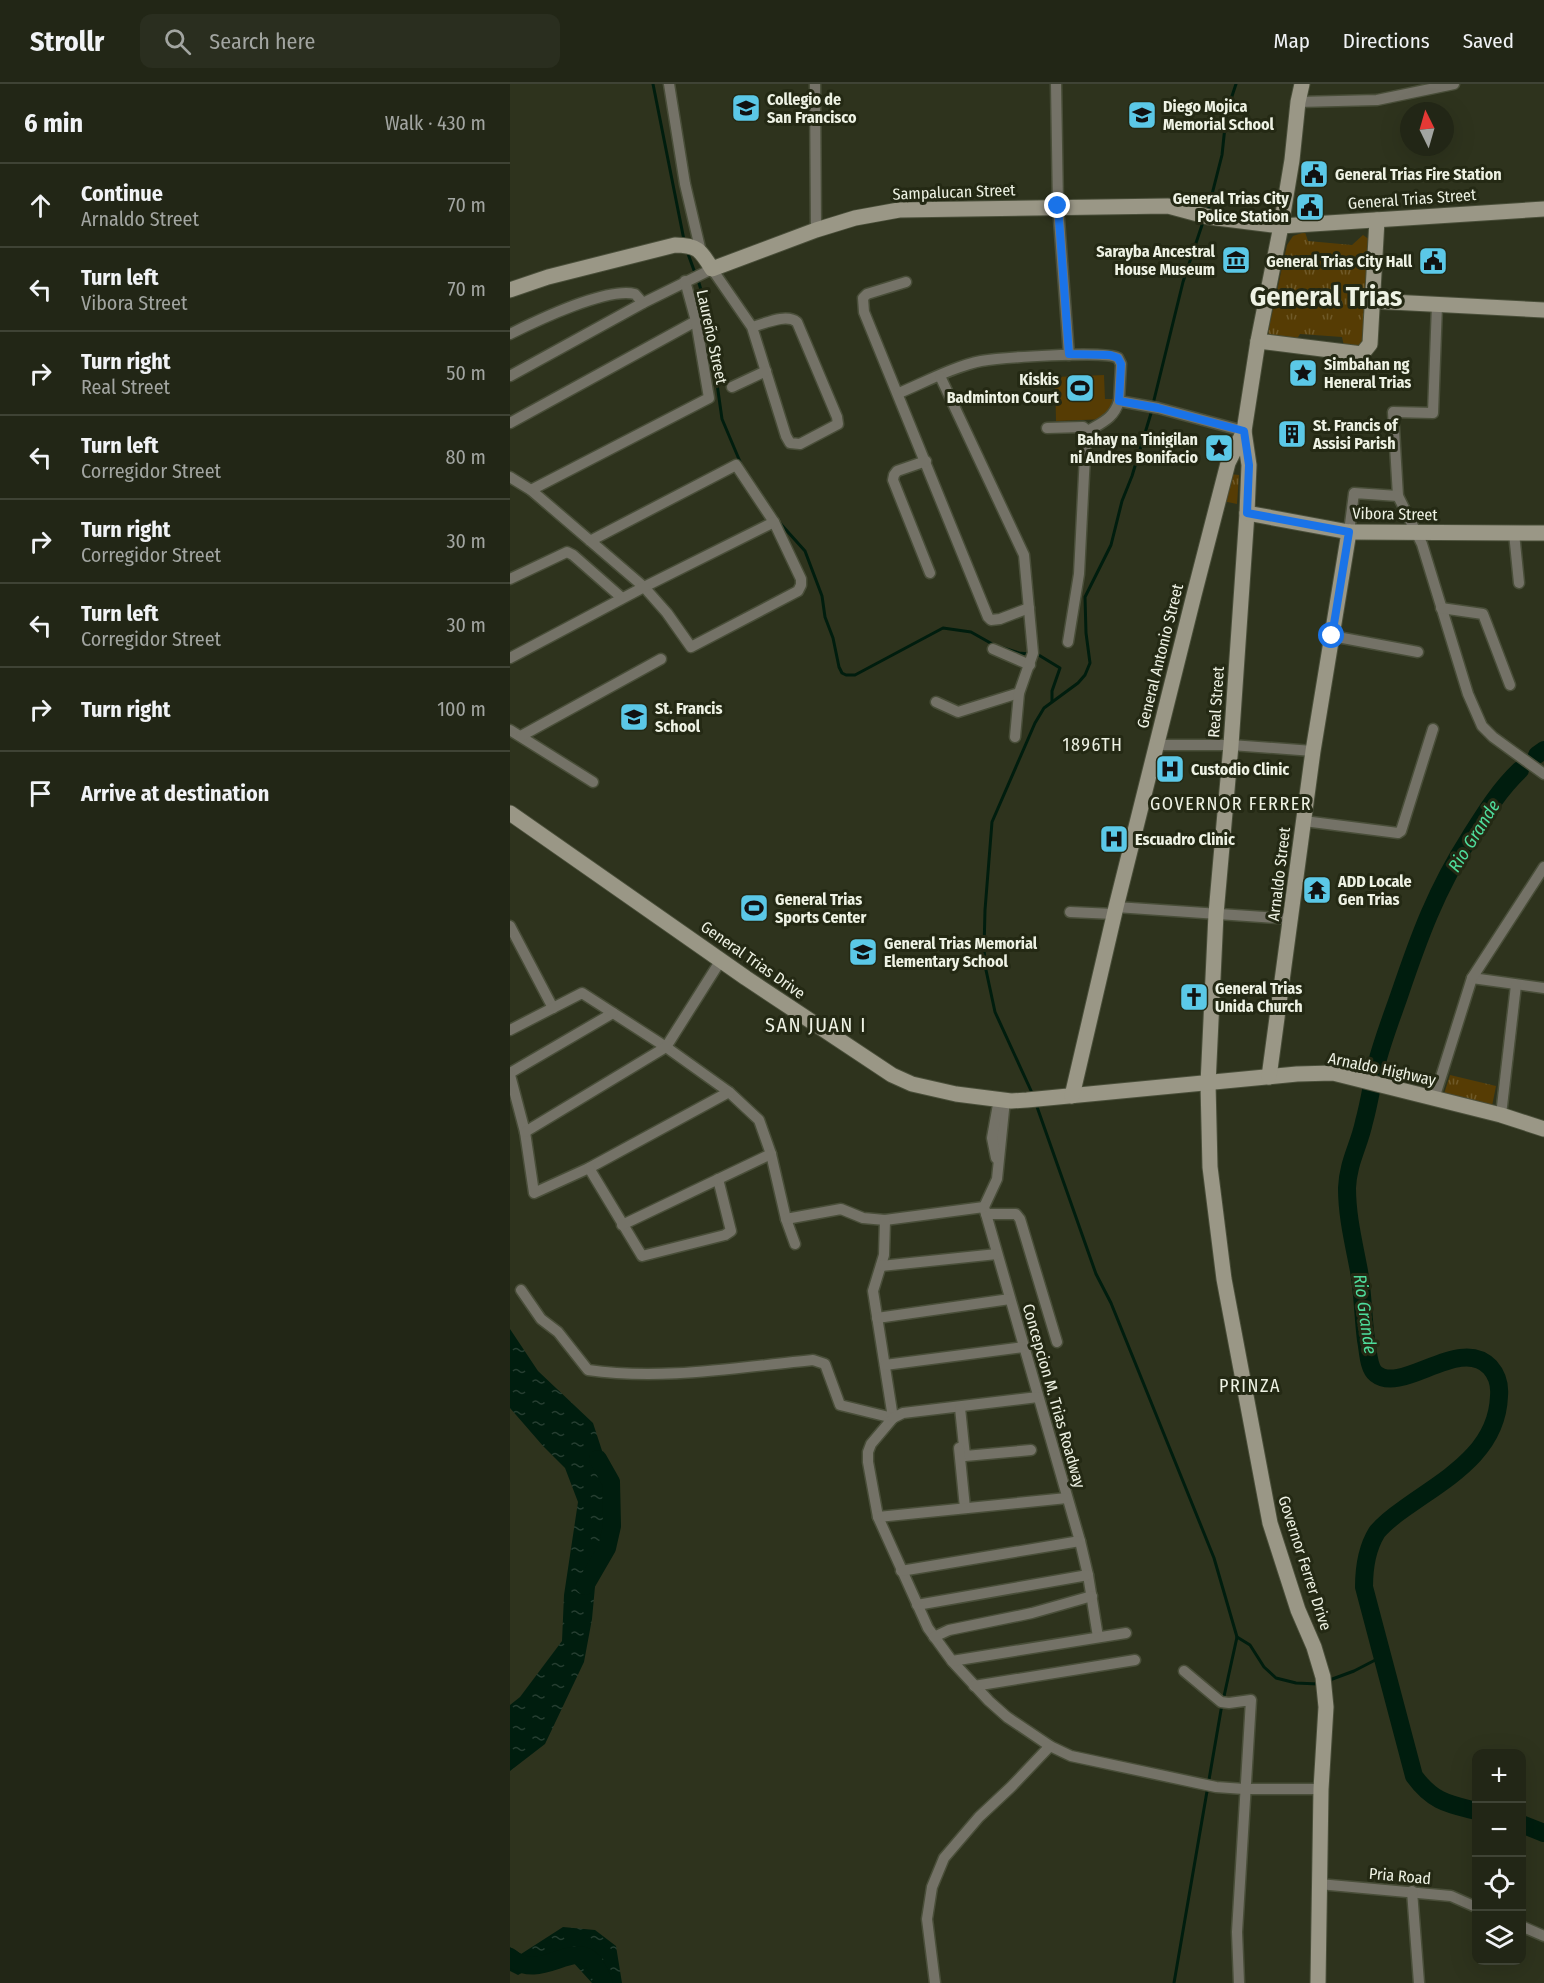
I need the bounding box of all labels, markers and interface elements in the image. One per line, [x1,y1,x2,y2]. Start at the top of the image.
search box [140,14,560,68]
text: Strollr [30,25,104,58]
icon: search [161,25,194,58]
text: Search here [209,28,315,55]
text: Map [1273,28,1310,54]
text: Directions [1343,28,1430,54]
text: Saved [1463,28,1514,54]
place label: Collegio de San Francisco [767,90,857,127]
school or university icon: Collegio de San Francisco [730,92,762,124]
place label: Diego Mojica Memorial School [1163,97,1275,134]
school or university icon: Diego Mojica Memorial School [1126,99,1158,131]
north arrow [1400,102,1454,156]
text: 6 min [24,108,83,139]
text: Walk · 430 m [385,111,486,135]
public building icon: General Trias Fire Station [1298,158,1330,190]
place label: General Trias Fire Station [1335,165,1502,184]
text: Continue [81,180,163,207]
street label: Sampalucan Street [892,180,1016,204]
street label: General Trias Street [1347,185,1477,213]
icon: ahead [24,189,57,222]
place label: General Trias City Police Station [1173,189,1289,226]
public building icon: General Trias City Police Station [1294,191,1326,223]
route end [1044,192,1070,218]
text: 70 m [448,193,486,217]
text: Arnaldo Street [81,207,199,231]
place label: Sarayba Ancestral House Museum [1096,242,1216,279]
museum icon: Sarayba Ancestral House Museum [1220,244,1252,276]
public building icon: General Trias City Hall [1417,245,1449,277]
place label: General Trias City Hall [1266,252,1413,271]
text: Turn left [81,264,159,291]
icon: left [24,273,57,306]
text: 70 m [448,277,486,301]
district label: General Trias [1250,280,1402,313]
street label: Laureño Street [693,288,731,387]
text: Vibora Street [81,291,187,315]
text: Turn right [81,348,170,375]
place label: Simbahan ng Heneral Trias [1324,355,1411,392]
icon: right [24,357,57,390]
place icon: Simbahan ng Heneral Trias [1287,357,1319,389]
text: 50 m [446,361,486,385]
place label: Kiskis Badminton Court [947,370,1059,407]
sports icon: Kiskis Badminton Court [1064,372,1096,404]
text: Real Street [81,375,170,399]
place label: St. Francis of Assisi Parish [1312,416,1399,453]
building icon: St. Francis of Assisi Parish [1276,418,1308,450]
place label: Bahay na Tinigilan ni Andres Bonifacio [1070,430,1198,467]
text: Turn left [81,432,159,459]
place icon: Bahay na Tinigilan ni Andres Bonifacio [1203,432,1235,464]
icon: left [24,441,57,474]
text: 80 m [446,445,486,469]
text: Corregidor Street [81,459,221,483]
street label: Vibora Street [1352,504,1438,524]
text: Turn right [81,516,170,543]
icon: right [24,525,57,558]
text: 30 m [446,529,486,553]
text: Corregidor Street [81,543,221,567]
street label: General Antonio Street [1133,581,1187,730]
text: Turn left [81,600,159,627]
icon: left [24,609,57,642]
text: 30 m [446,613,486,637]
route start [1318,622,1344,648]
text: Corregidor Street [81,627,221,651]
street label: Real Street [1204,665,1228,738]
icon: right [24,693,57,726]
text: Turn right [81,696,170,723]
text: 100 m [437,697,486,721]
place label: St. Francis School [655,699,722,736]
school or university icon: St. Francis School [618,701,650,733]
district label: 1896TH [1063,734,1123,756]
hospital icon: Custodio Clinic [1154,753,1186,785]
place label: Custodio Clinic [1191,760,1289,779]
icon: arrive [24,777,57,810]
text: Arrive at destination [81,780,269,807]
district label: GOVERNOR FERRER [1150,793,1312,815]
water label: Rio Grande [1443,796,1505,876]
hospital icon: Escuadro Clinic [1098,823,1130,855]
street label: Arnaldo Street [1264,825,1294,922]
place label: Escuadro Clinic [1135,830,1235,849]
place label: ADD Locale Gen Trias [1337,872,1412,909]
temple icon: ADD Locale Gen Trias [1301,874,1333,906]
place label: General Trias Sports Center [775,890,866,927]
sports icon: General Trias Sports Center [738,892,770,924]
street label: General Trias Drive [697,917,809,1003]
place label: General Trias Memorial Elementary School [884,934,1038,971]
school or university icon: General Trias Memorial Elementary School [847,936,879,968]
place label: General Trias Unida Church [1215,979,1303,1016]
church icon: General Trias Unida Church [1178,981,1210,1013]
district label: SAN JUAN I [765,1013,867,1037]
street label: Arnaldo Highway [1326,1048,1438,1090]
water label: Rio Grande [1348,1273,1382,1356]
street label: Concepcion M. Trias Roadway [1019,1302,1090,1491]
district label: PRINZA [1219,1375,1281,1397]
street label: Governor Ferrer Drive [1274,1493,1336,1633]
map controls [1472,1749,1526,1965]
button: + [1472,1749,1526,1803]
button: − [1472,1803,1526,1857]
button: locate [1472,1857,1526,1911]
street label: Pria Road [1368,1864,1432,1888]
button: layers [1472,1911,1526,1965]

